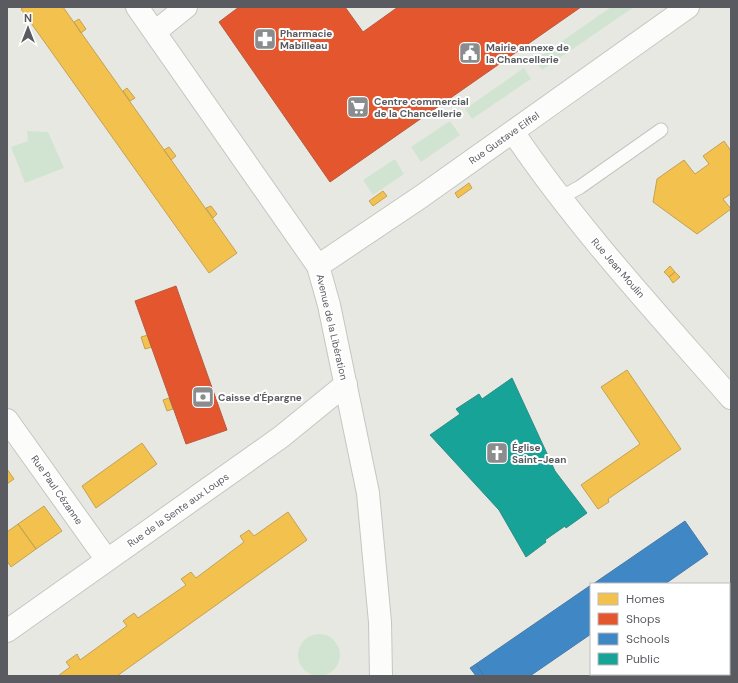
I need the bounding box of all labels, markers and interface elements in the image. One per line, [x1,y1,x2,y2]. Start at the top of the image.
north arrow [8,8,48,48]
text: N [24,11,32,25]
pharmacy icon: Pharmacie Mabilleau [252,26,278,52]
place label: Pharmacie Mabilleau [280,27,332,52]
public building icon: Mairie annexe de la Chancellerie [457,40,483,66]
place label: Mairie annexe de la Chancellerie [486,41,569,66]
supermarket icon: Centre commercial de la Chancellerie [345,94,371,120]
place label: Centre commercial de la Chancellerie [374,95,469,120]
street label: Rue Gustave Eiffel [466,109,542,167]
street label: Rue Jean Moulin [588,235,648,301]
street label: Avenue de la Libération [313,273,351,381]
bank icon: Caisse d'Épargne [190,384,216,410]
place label: Caisse d'Épargne [218,391,302,404]
church icon: Église Saint-Jean [484,440,510,466]
place label: Église Saint-Jean [512,441,566,466]
street label: Rue Paul Cézanne [28,453,86,527]
street label: Rue de la Sente aux Loups [125,470,231,550]
legend [590,583,730,675]
text: Homes [626,591,665,607]
text: Shops [626,611,661,627]
text: Schools [626,631,670,647]
text: Public [626,651,660,667]

